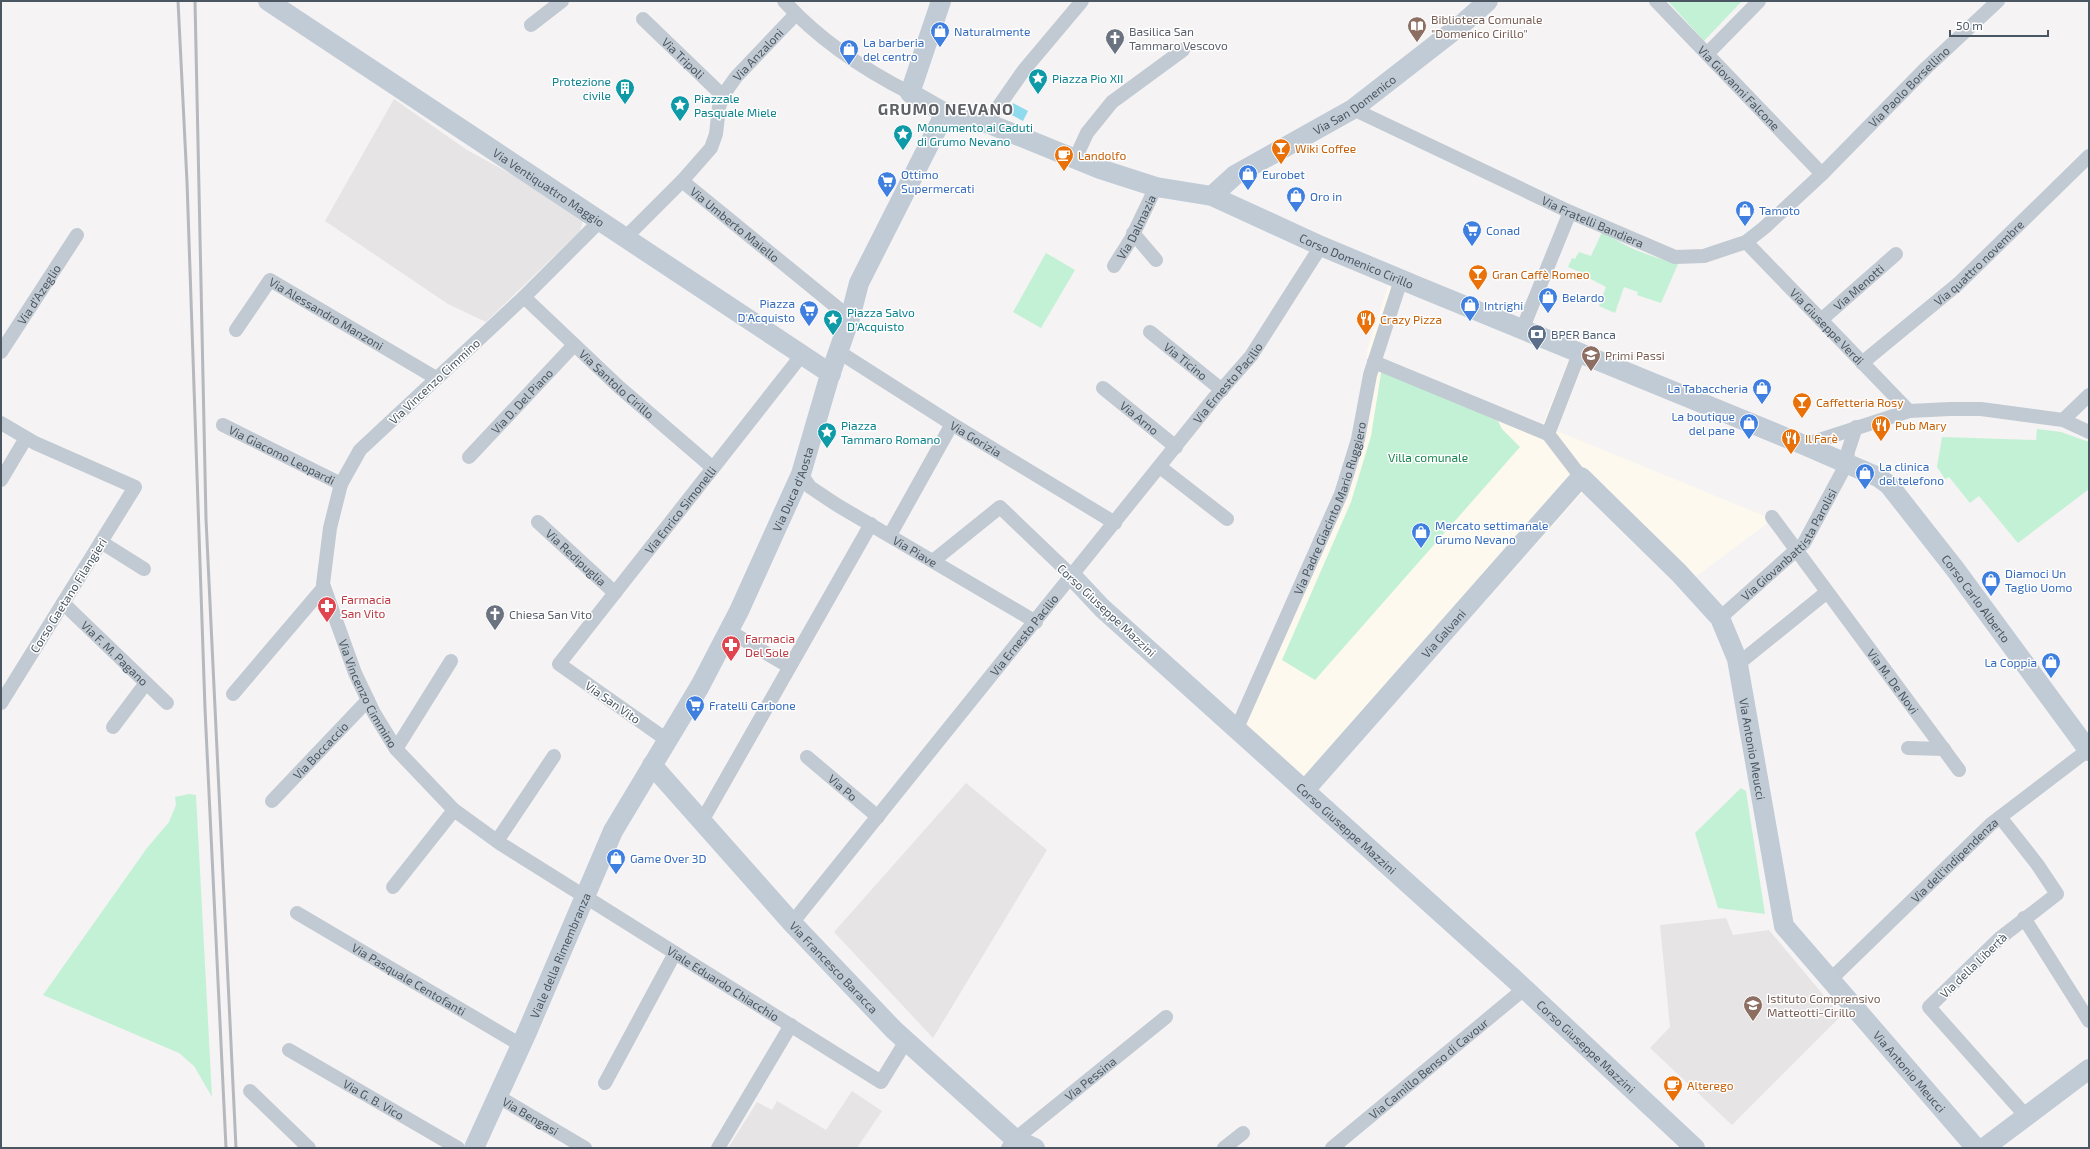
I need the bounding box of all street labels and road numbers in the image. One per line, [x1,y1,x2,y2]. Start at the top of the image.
street label: Via Anzaloni [729,25,786,83]
street label: Via Tripoli [659,34,707,81]
street label: Via Giovanni Falcone [1695,42,1783,133]
street label: Via Paolo Borsellino [1865,43,1952,130]
street label: Via San Domenico [1310,71,1399,137]
street label: Via Ventiquattro Maggio [490,145,608,229]
street label: Via Umberto Maiello [688,184,783,265]
street label: Via Dalmazia [1113,192,1158,261]
street label: Via Fratelli Bandiera [1540,193,1646,250]
street label: Via quattro novembre [1931,217,2026,308]
street label: Corso Domenico Cirillo [1297,230,1416,291]
street label: Via d'Azeglio [14,261,63,327]
street label: Via Menotti [1830,261,1887,313]
street label: Via Alessandro Manzoni [267,274,386,353]
street label: Via Giuseppe Verdi [1787,285,1867,367]
street label: Via Vincenzo Cimmino [386,335,482,427]
street label: Via Ticino [1161,339,1211,383]
street label: Via Ernesto Pacilio [1190,340,1265,426]
street label: Via Santolo Cirillo [577,346,657,421]
street label: Via D. Del Piano [488,365,556,436]
street label: Via Arno [1118,398,1162,437]
street label: Via Gorizia [948,418,1004,459]
street label: Via Padre Giacinto Mario Ruggiero [1290,420,1368,597]
street label: Via Giacomo Leopardi [227,422,337,487]
street label: Via Duca d'Aosta [769,445,816,534]
street label: Via Enrico Simonelli [641,464,719,556]
street label: Via Giovanbattista Parolisi [1738,486,1839,603]
street label: Via Redipuglia [543,526,609,588]
street label: Via Piave [891,533,940,569]
street label: Corso Gaetano Filangieri [27,535,109,655]
street label: Corso Carlo Alberto [1939,552,2014,645]
street label: Corso Giuseppe Mazzini [1055,561,1159,659]
street label: Via Ernesto Pacilio [987,591,1061,678]
street label: Via Galvani [1418,606,1468,660]
street label: Via F. M. Pagano [79,618,151,688]
street label: Via Vincenzo Cimmino [336,637,400,750]
street label: Via M. De Novi [1865,646,1922,716]
street label: Via San Vito [583,678,643,726]
street label: Via Antonio Meucci [1737,697,1769,801]
street label: Via Boccaccio [290,719,351,782]
street label: Via Po [826,771,860,804]
street label: Corso Giuseppe Mazzini [1294,780,1399,877]
street label: Via dell'indipendenza [1908,814,2001,905]
street label: Viale della Rimembranza [527,890,593,1020]
street label: Via Francesco Baracca [787,918,881,1016]
street label: Via della Libertà [1937,930,2009,1000]
street label: Via Pasquale Centofanti [350,940,468,1018]
street label: Viale Eduardo Chiacchio [665,943,782,1024]
street label: Corso Giuseppe Mazzini [1534,997,1638,1096]
street label: Via Camillo Benso di Cavour [1366,1015,1491,1122]
street label: Via Antonio Meucci [1871,1028,1949,1115]
street label: Via Pessina [1062,1053,1119,1103]
street label: Via G. B. Vico [341,1076,407,1122]
street label: Via Bengasi [500,1094,561,1138]

